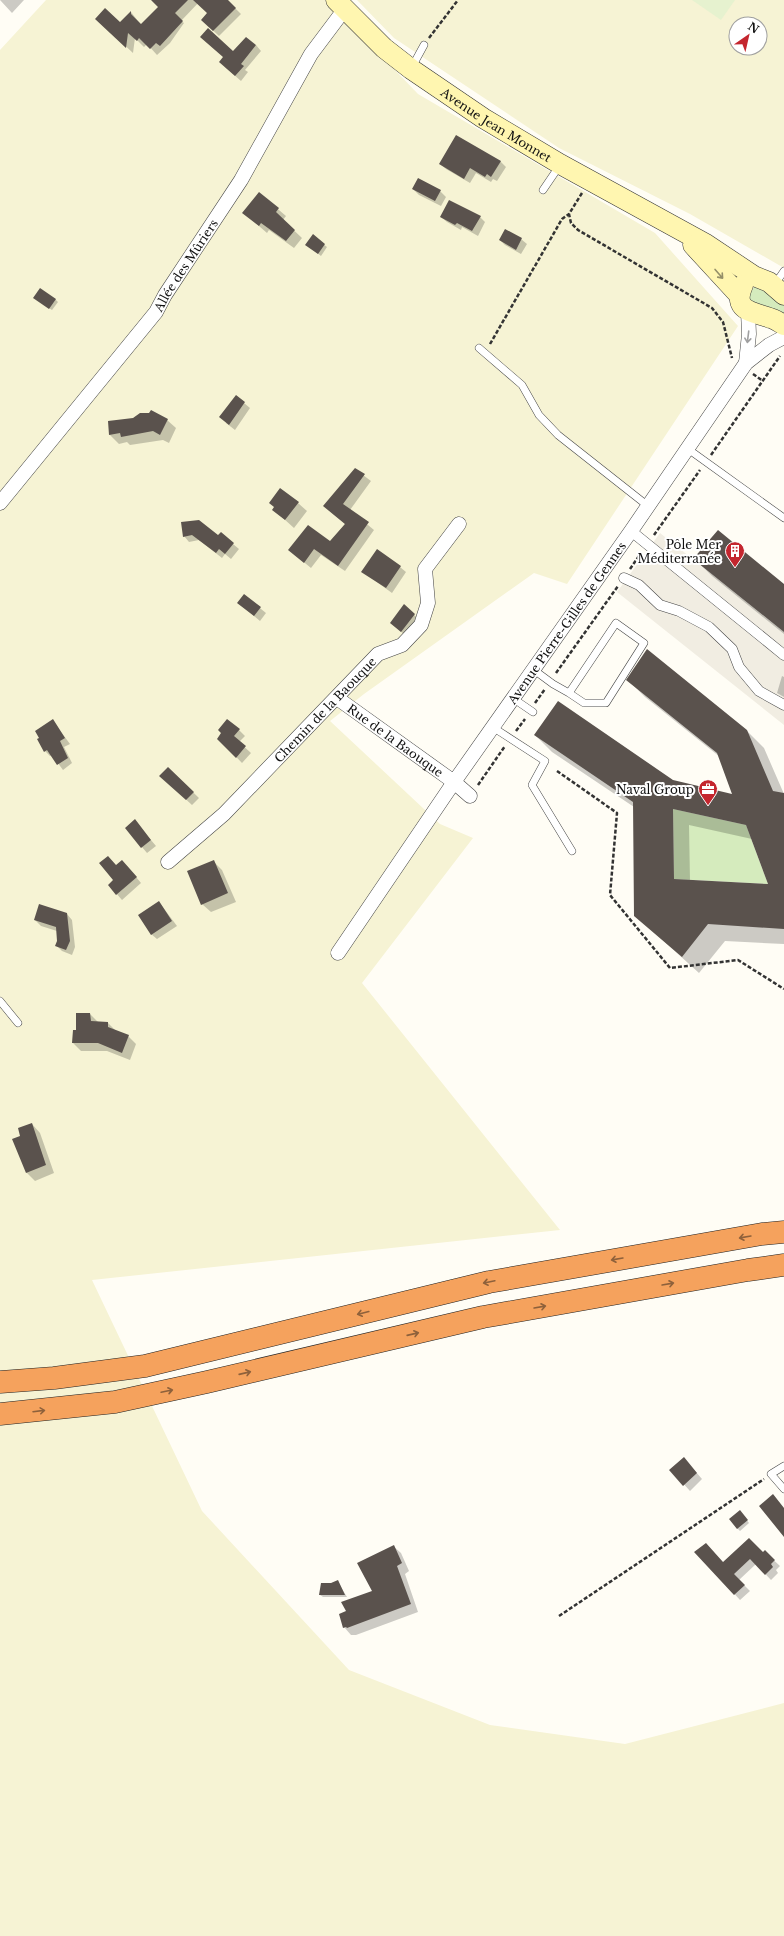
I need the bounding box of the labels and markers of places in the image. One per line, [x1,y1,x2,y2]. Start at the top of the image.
place label: Pôle Mer Méditerranée [638,537,721,566]
building icon: Pôle Mer Méditerranée [724,540,746,568]
office icon: Naval Group [697,778,719,806]
place label: Naval Group [616,782,694,797]

